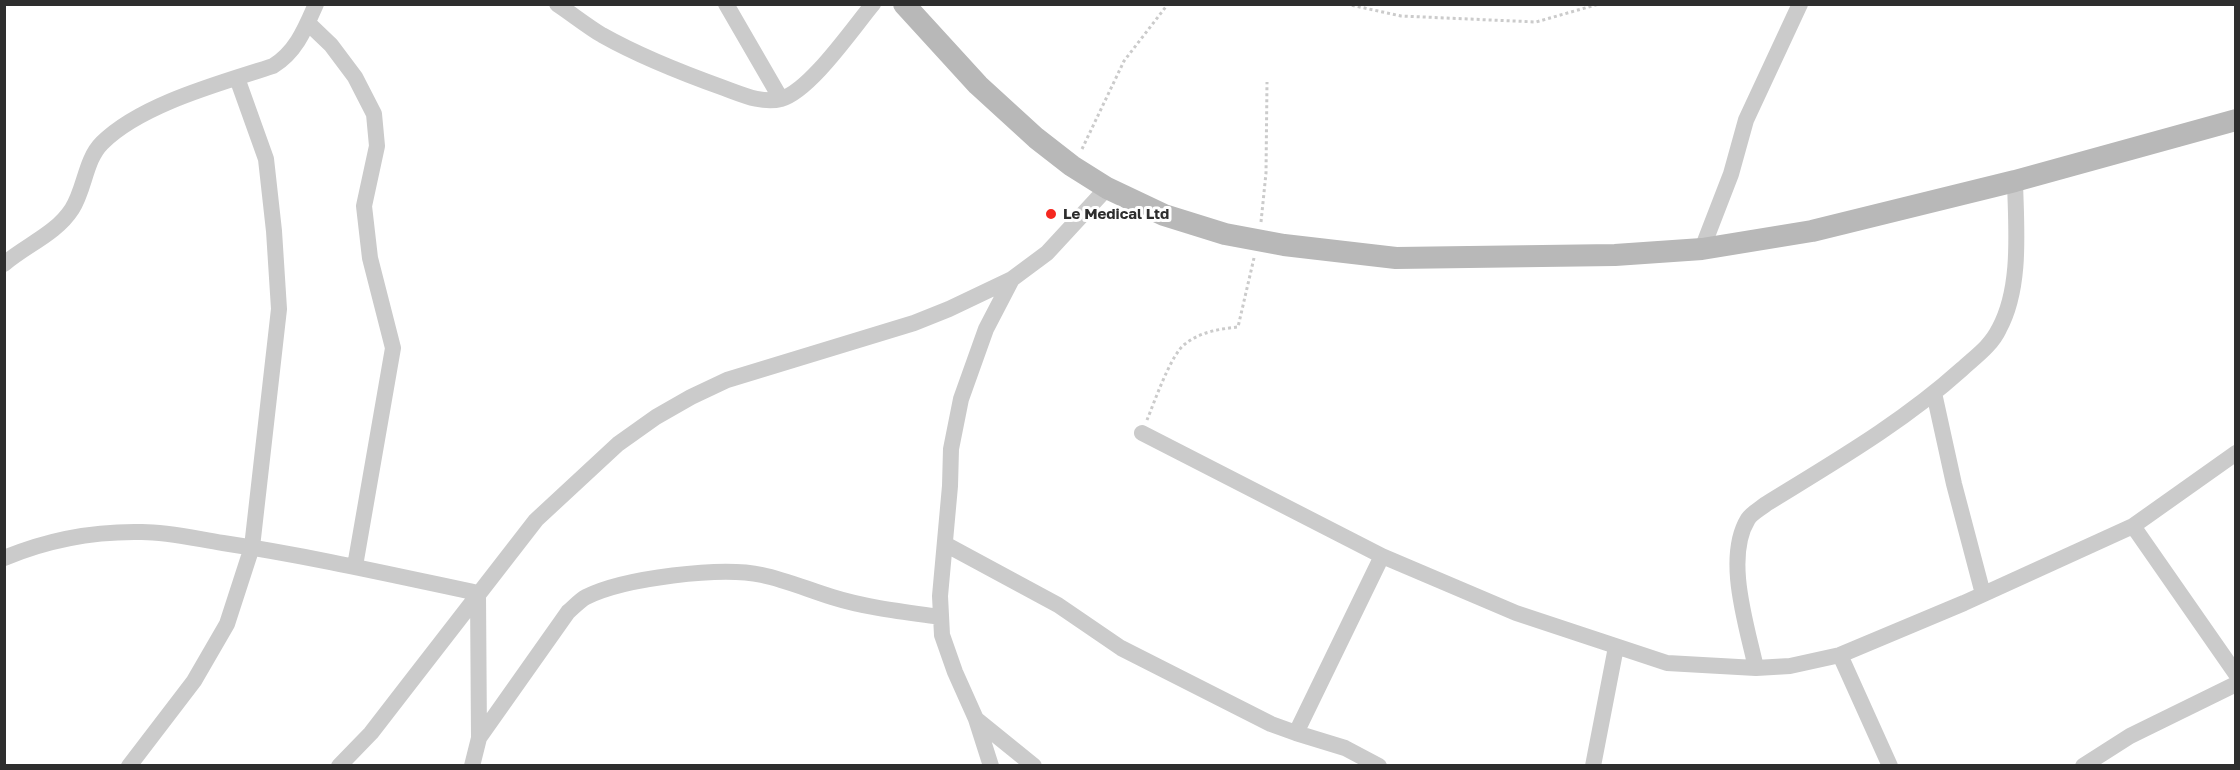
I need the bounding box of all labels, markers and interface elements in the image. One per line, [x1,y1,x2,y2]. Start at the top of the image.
place label: Le Medical Ltd [1063,205,1169,223]
marker: Le Medical Ltd [1044,207,1058,221]

